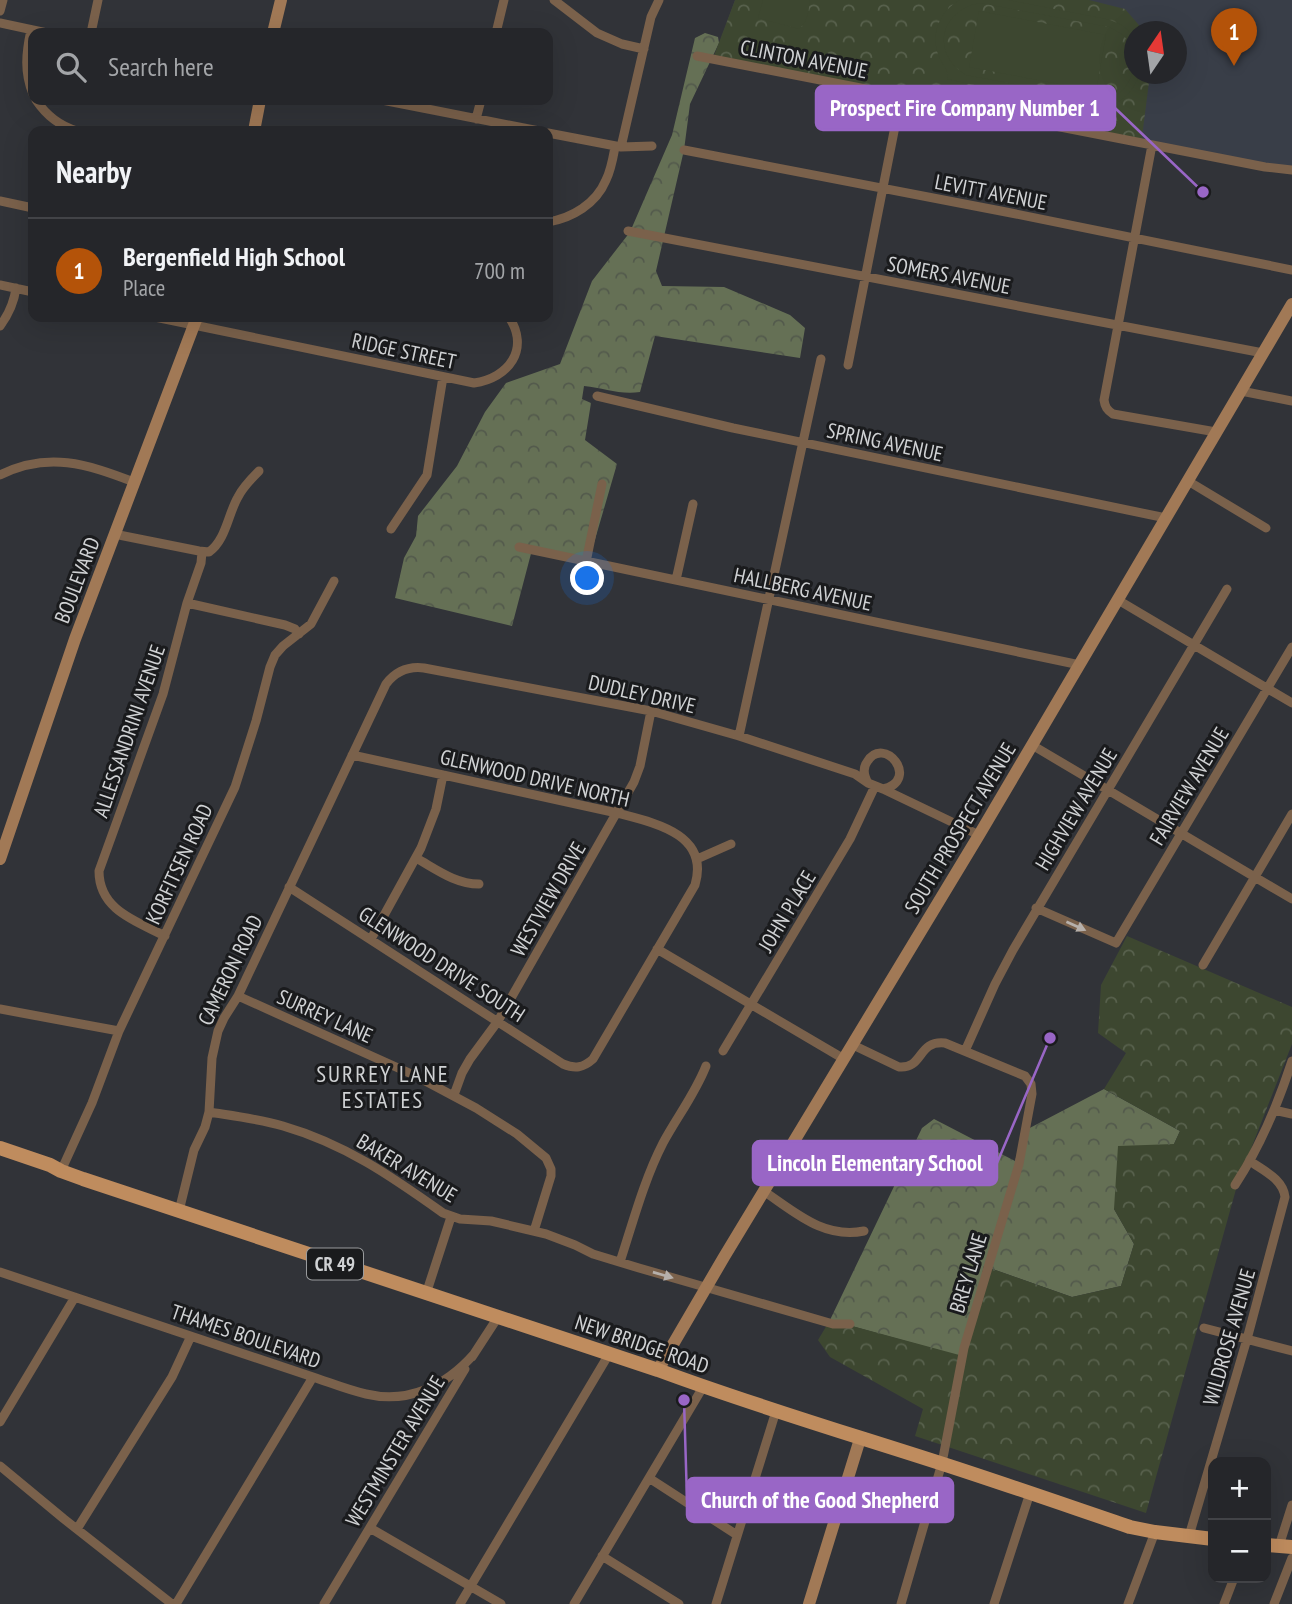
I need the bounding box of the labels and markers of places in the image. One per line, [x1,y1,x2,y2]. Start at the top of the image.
pin: 1 [1211,8,1257,66]
callout: Prospect Fire Company Number 1 [816,86,1115,130]
callout: Lincoln Elementary School [753,1141,997,1185]
callout: Church of the Good Shepherd [687,1478,953,1522]

